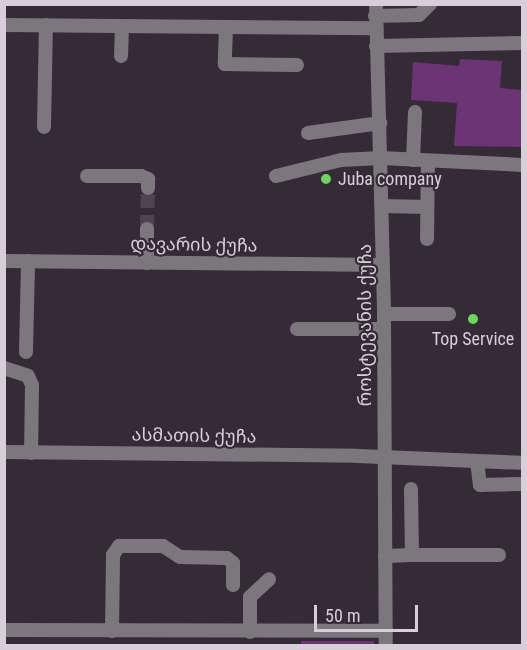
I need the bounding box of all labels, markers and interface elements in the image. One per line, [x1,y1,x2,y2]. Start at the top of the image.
place label: Juba company [338,168,442,190]
marker: Juba company [319,172,333,186]
street label: დავარის ქუჩა [130,233,258,257]
street label: როსტევანის ქუჩა [354,244,376,406]
marker: Top Service [466,312,480,326]
place label: Top Service [432,328,514,350]
street label: ასმათის ქუჩა [131,424,257,448]
scale bar [317,593,420,631]
text: 50 m [325,605,360,626]

